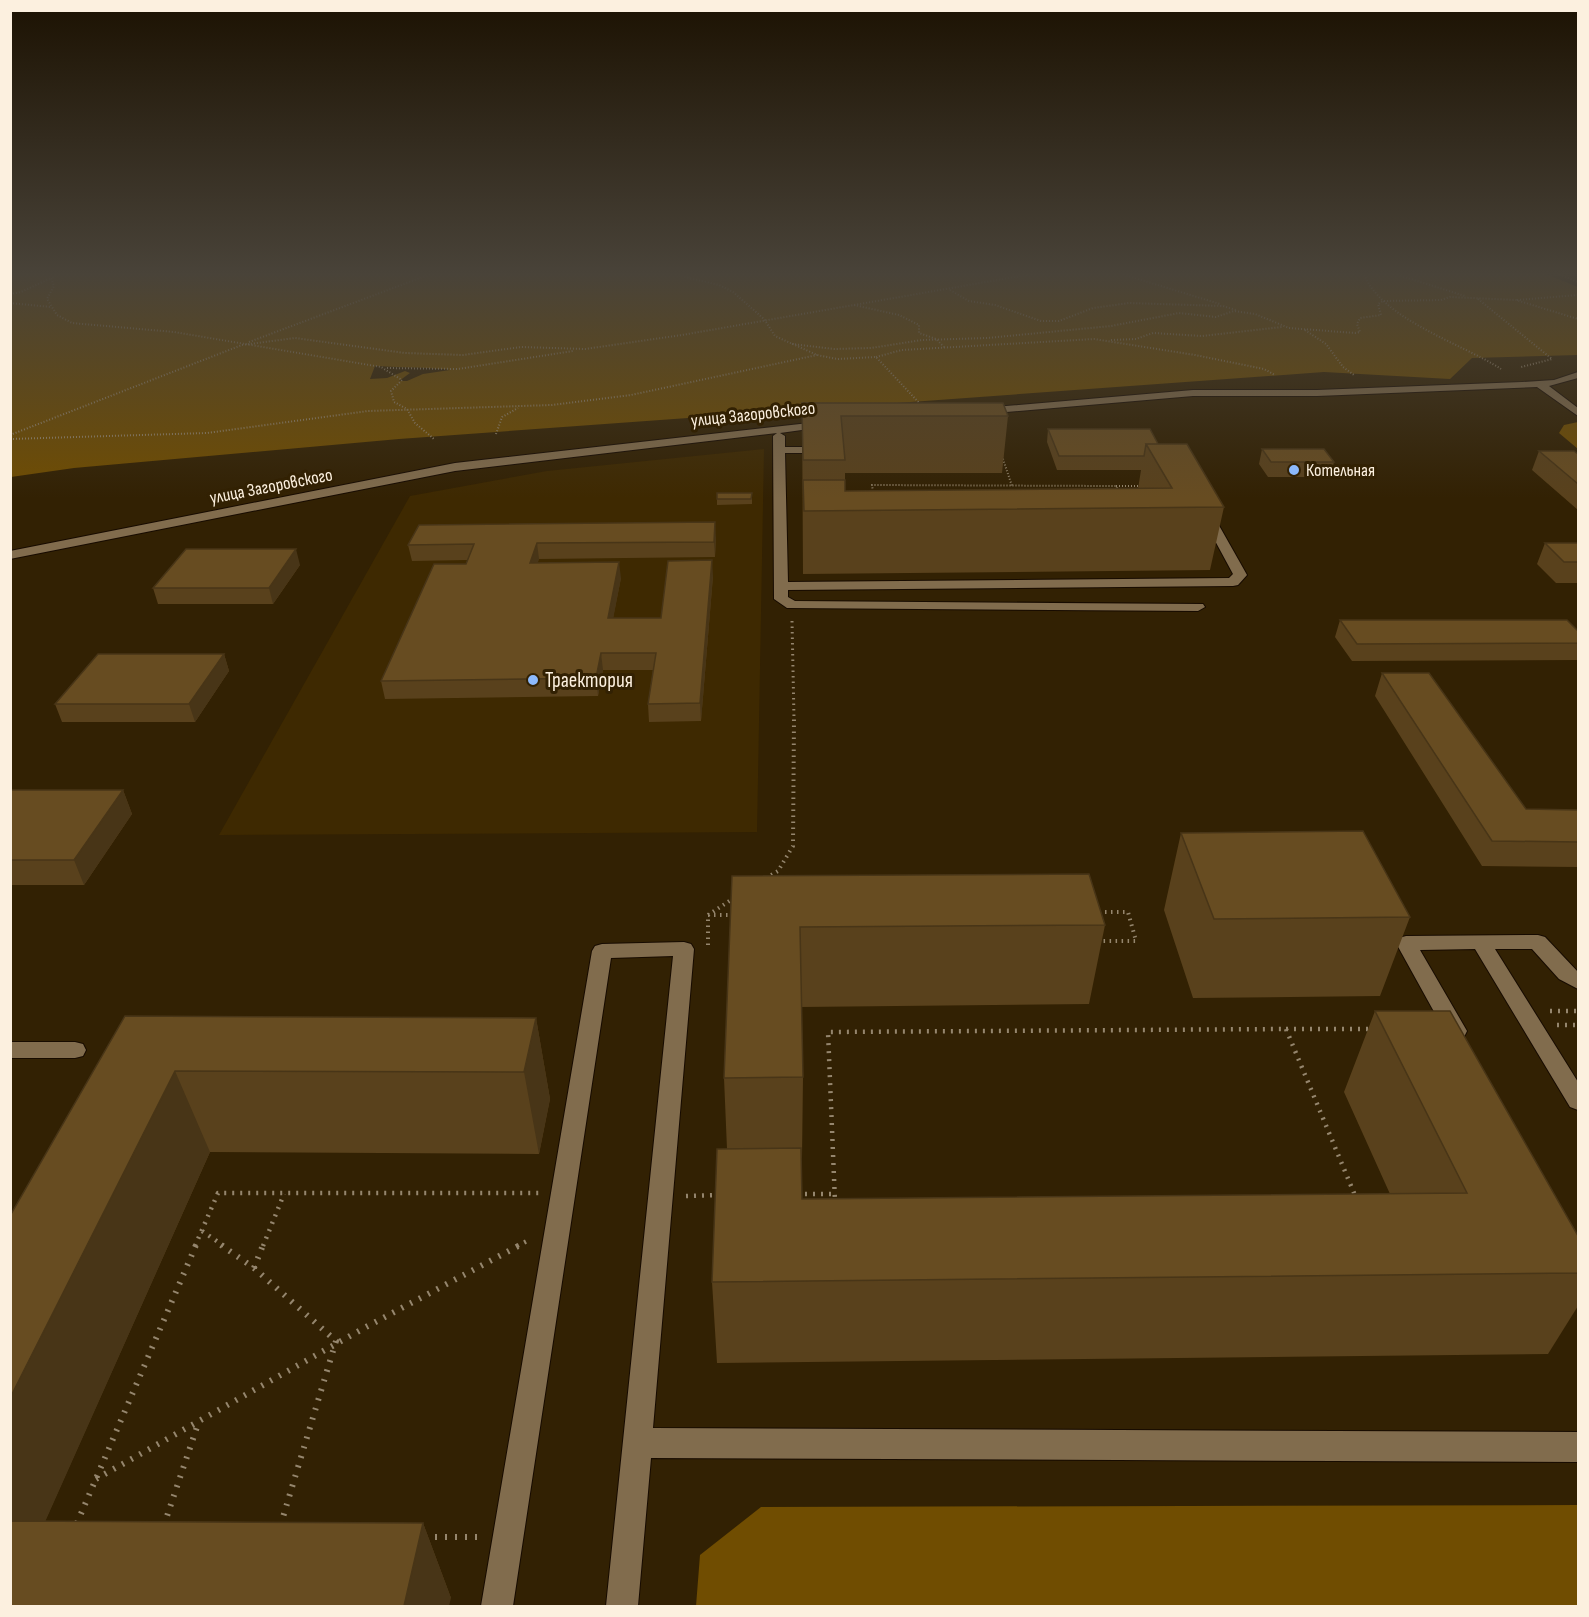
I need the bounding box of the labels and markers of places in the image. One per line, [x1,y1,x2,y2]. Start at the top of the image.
place label: Котельная [1306,460,1375,481]
marker: Котельная [1287,463,1301,477]
place label: Траектория [545,668,633,693]
marker: Траектория [526,673,540,687]

